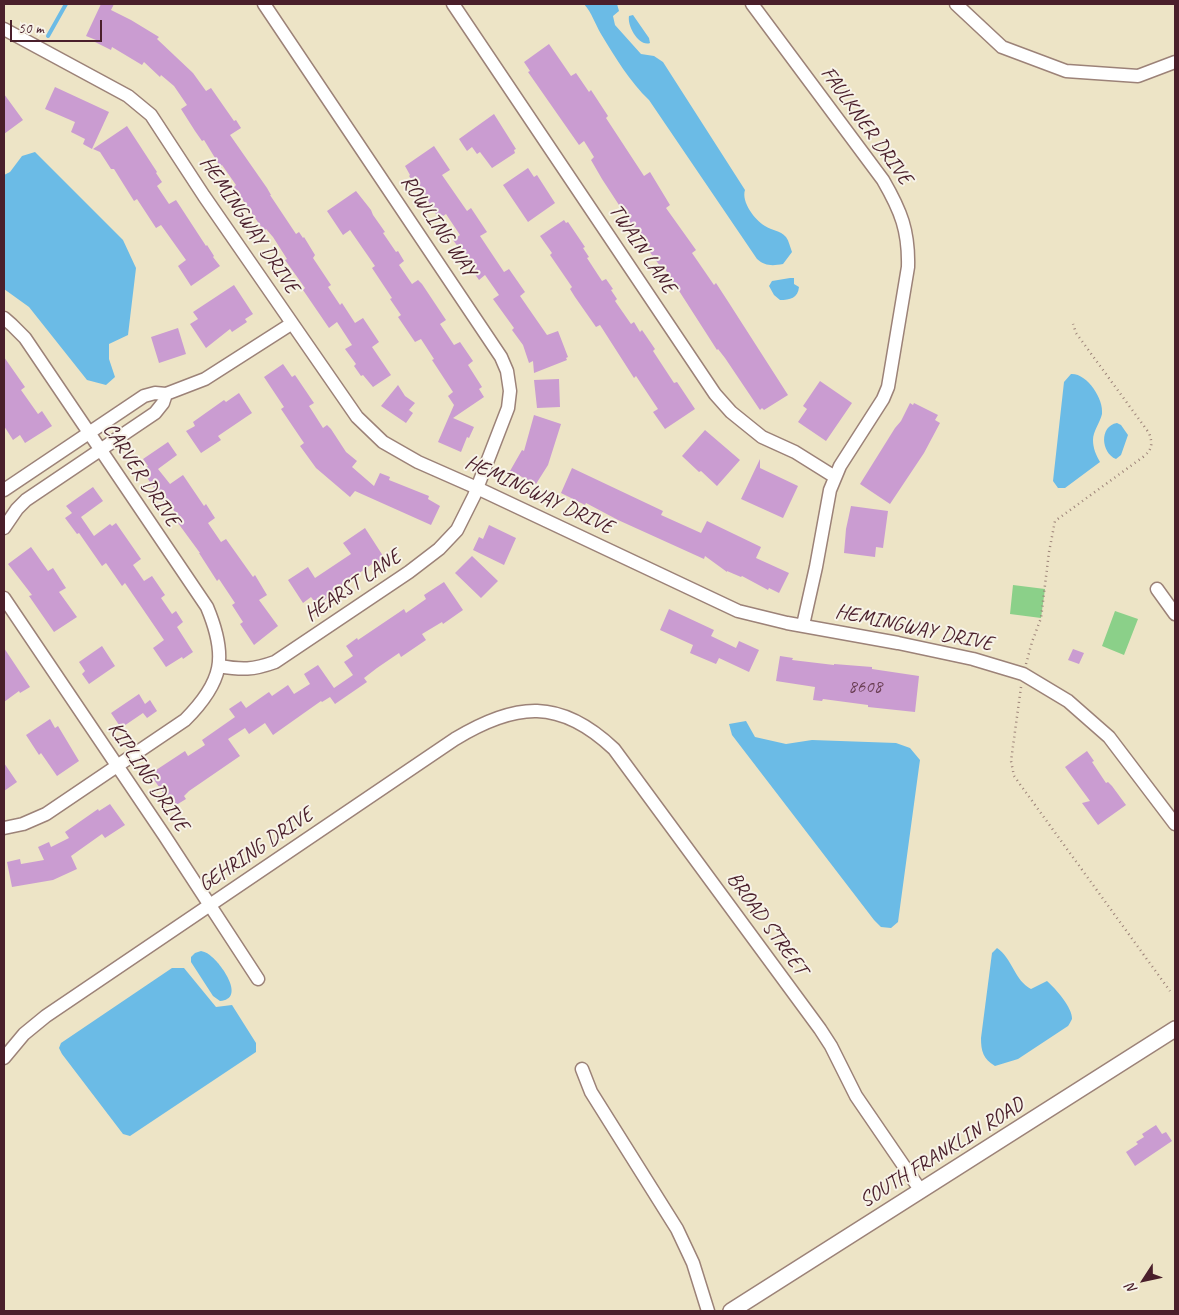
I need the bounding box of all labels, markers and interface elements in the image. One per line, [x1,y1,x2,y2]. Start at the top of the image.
scale bar [12,10,105,42]
text: 50 m [18,19,44,38]
street label: FAULKNER DRIVE [815,62,917,190]
street label: HEMINGWAY DRIVE [194,152,304,298]
street label: ROWLING WAY [395,170,481,282]
street label: TWAIN LANE [603,199,681,299]
street label: CARVER DRIVE [97,418,185,532]
street label: HEMINGWAY DRIVE [461,450,617,540]
street label: HEARST LANE [300,544,406,628]
street label: HEMINGWAY DRIVE [833,599,995,657]
house number: 8608 [848,676,882,698]
street label: KIPLING DRIVE [102,717,194,837]
street label: GEHRING DRIVE [194,802,318,898]
street label: BROAD STREET [721,867,813,981]
street label: SOUTH FRANKLIN ROAD [855,1092,1029,1214]
north arrow [1119,1255,1169,1305]
text: N [1122,1280,1141,1297]

